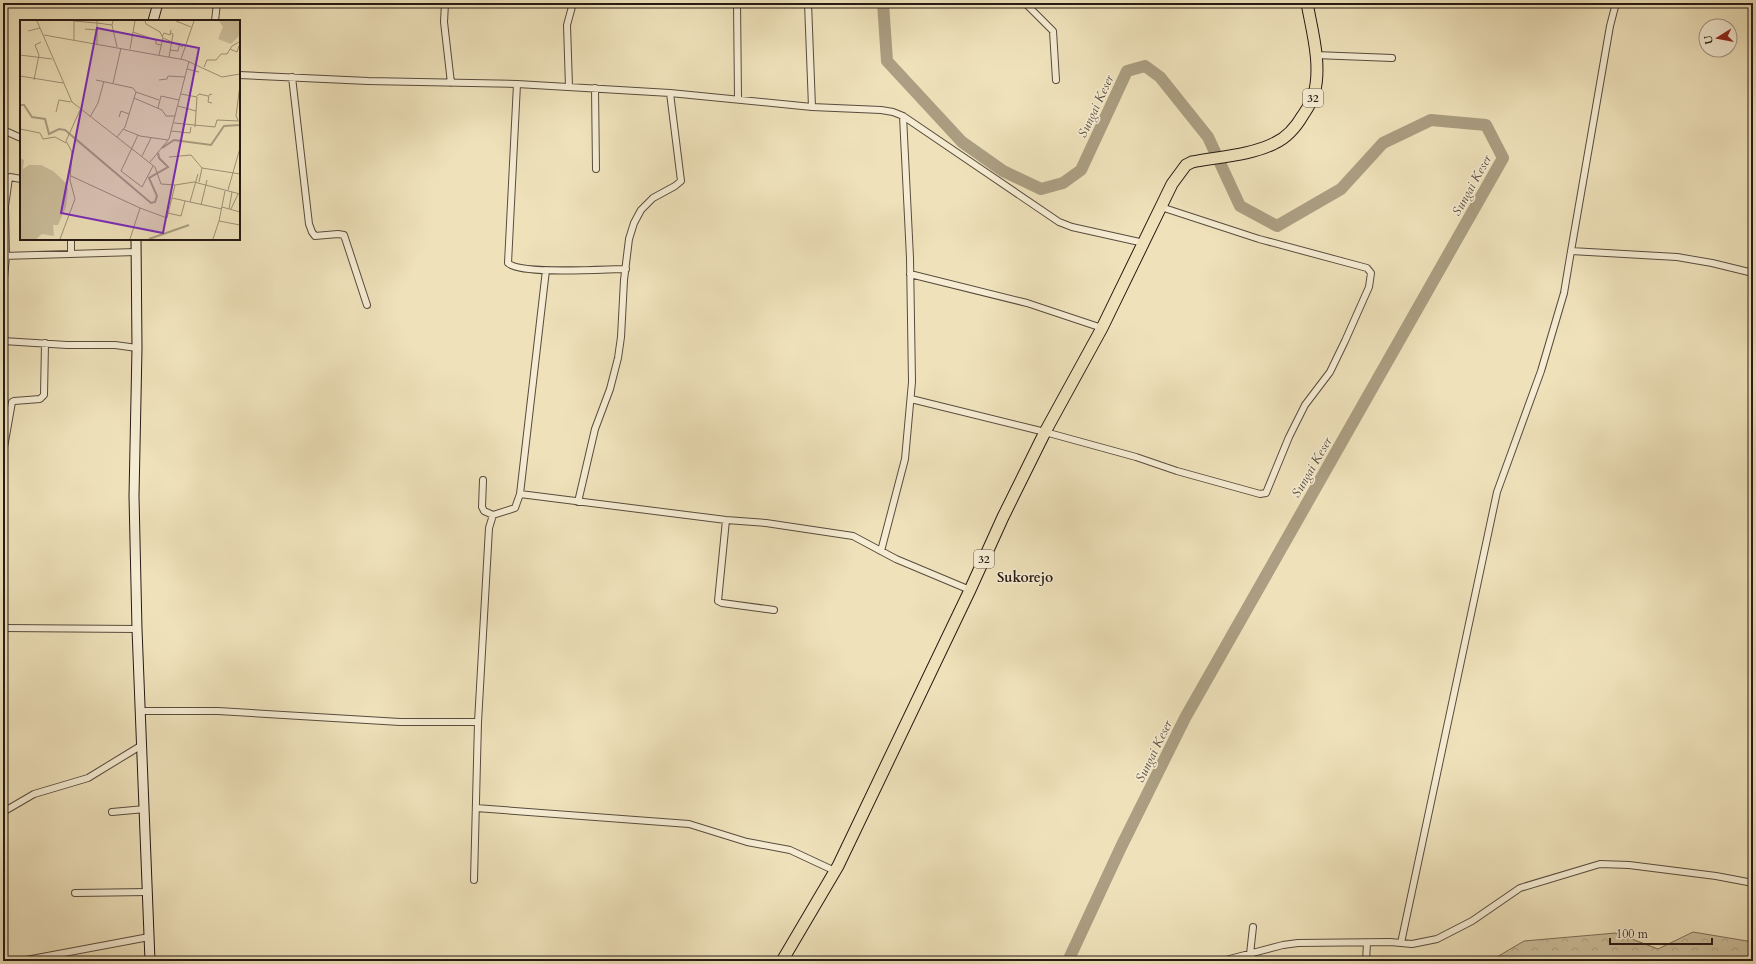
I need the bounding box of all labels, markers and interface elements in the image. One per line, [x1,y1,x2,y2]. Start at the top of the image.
north arrow [1698,18,1738,58]
inset map [20,20,240,240]
text: U [1700,34,1717,46]
water label: Sungai Keser [1074,72,1119,141]
road number: 32 [1303,89,1323,107]
water label: Sungai Keser [1448,151,1496,219]
water label: Sungai Keser [1287,433,1337,501]
road number: 32 [974,550,994,568]
district label: Sukorejo [997,568,1053,587]
water label: Sungai Keser [1131,717,1177,786]
scale bar [1610,920,1712,946]
text: 100 m [1616,926,1649,942]

